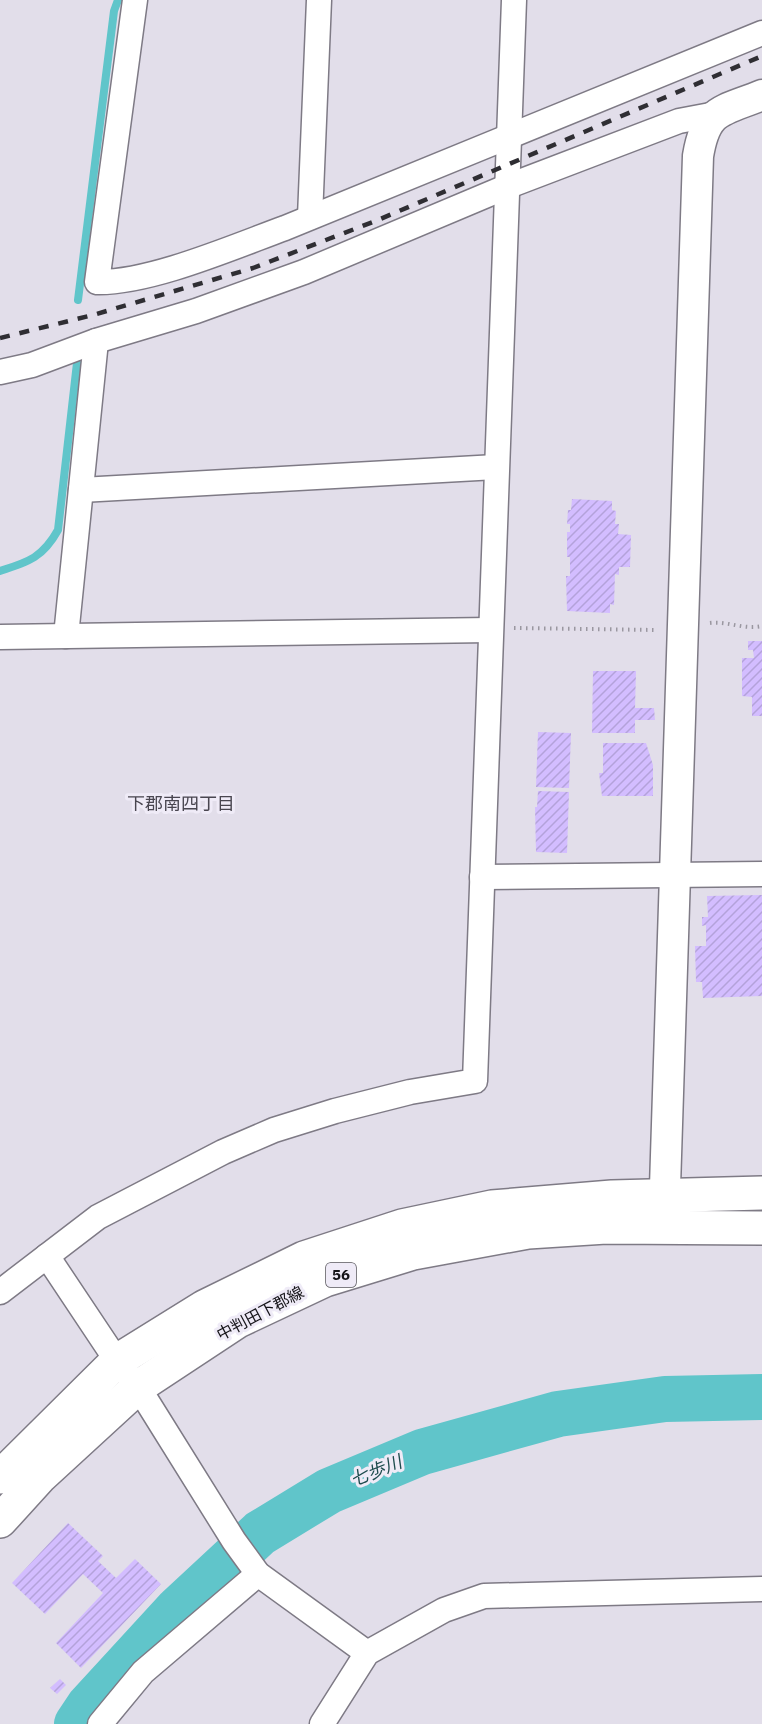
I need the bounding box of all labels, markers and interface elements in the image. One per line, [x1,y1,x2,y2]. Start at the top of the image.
district label: 下郡南四丁目 [127,792,235,815]
road number: 56 [326,1263,356,1287]
street label: 中判田下郡線 [213,1282,307,1344]
water label: 七歩川 [346,1449,407,1491]

